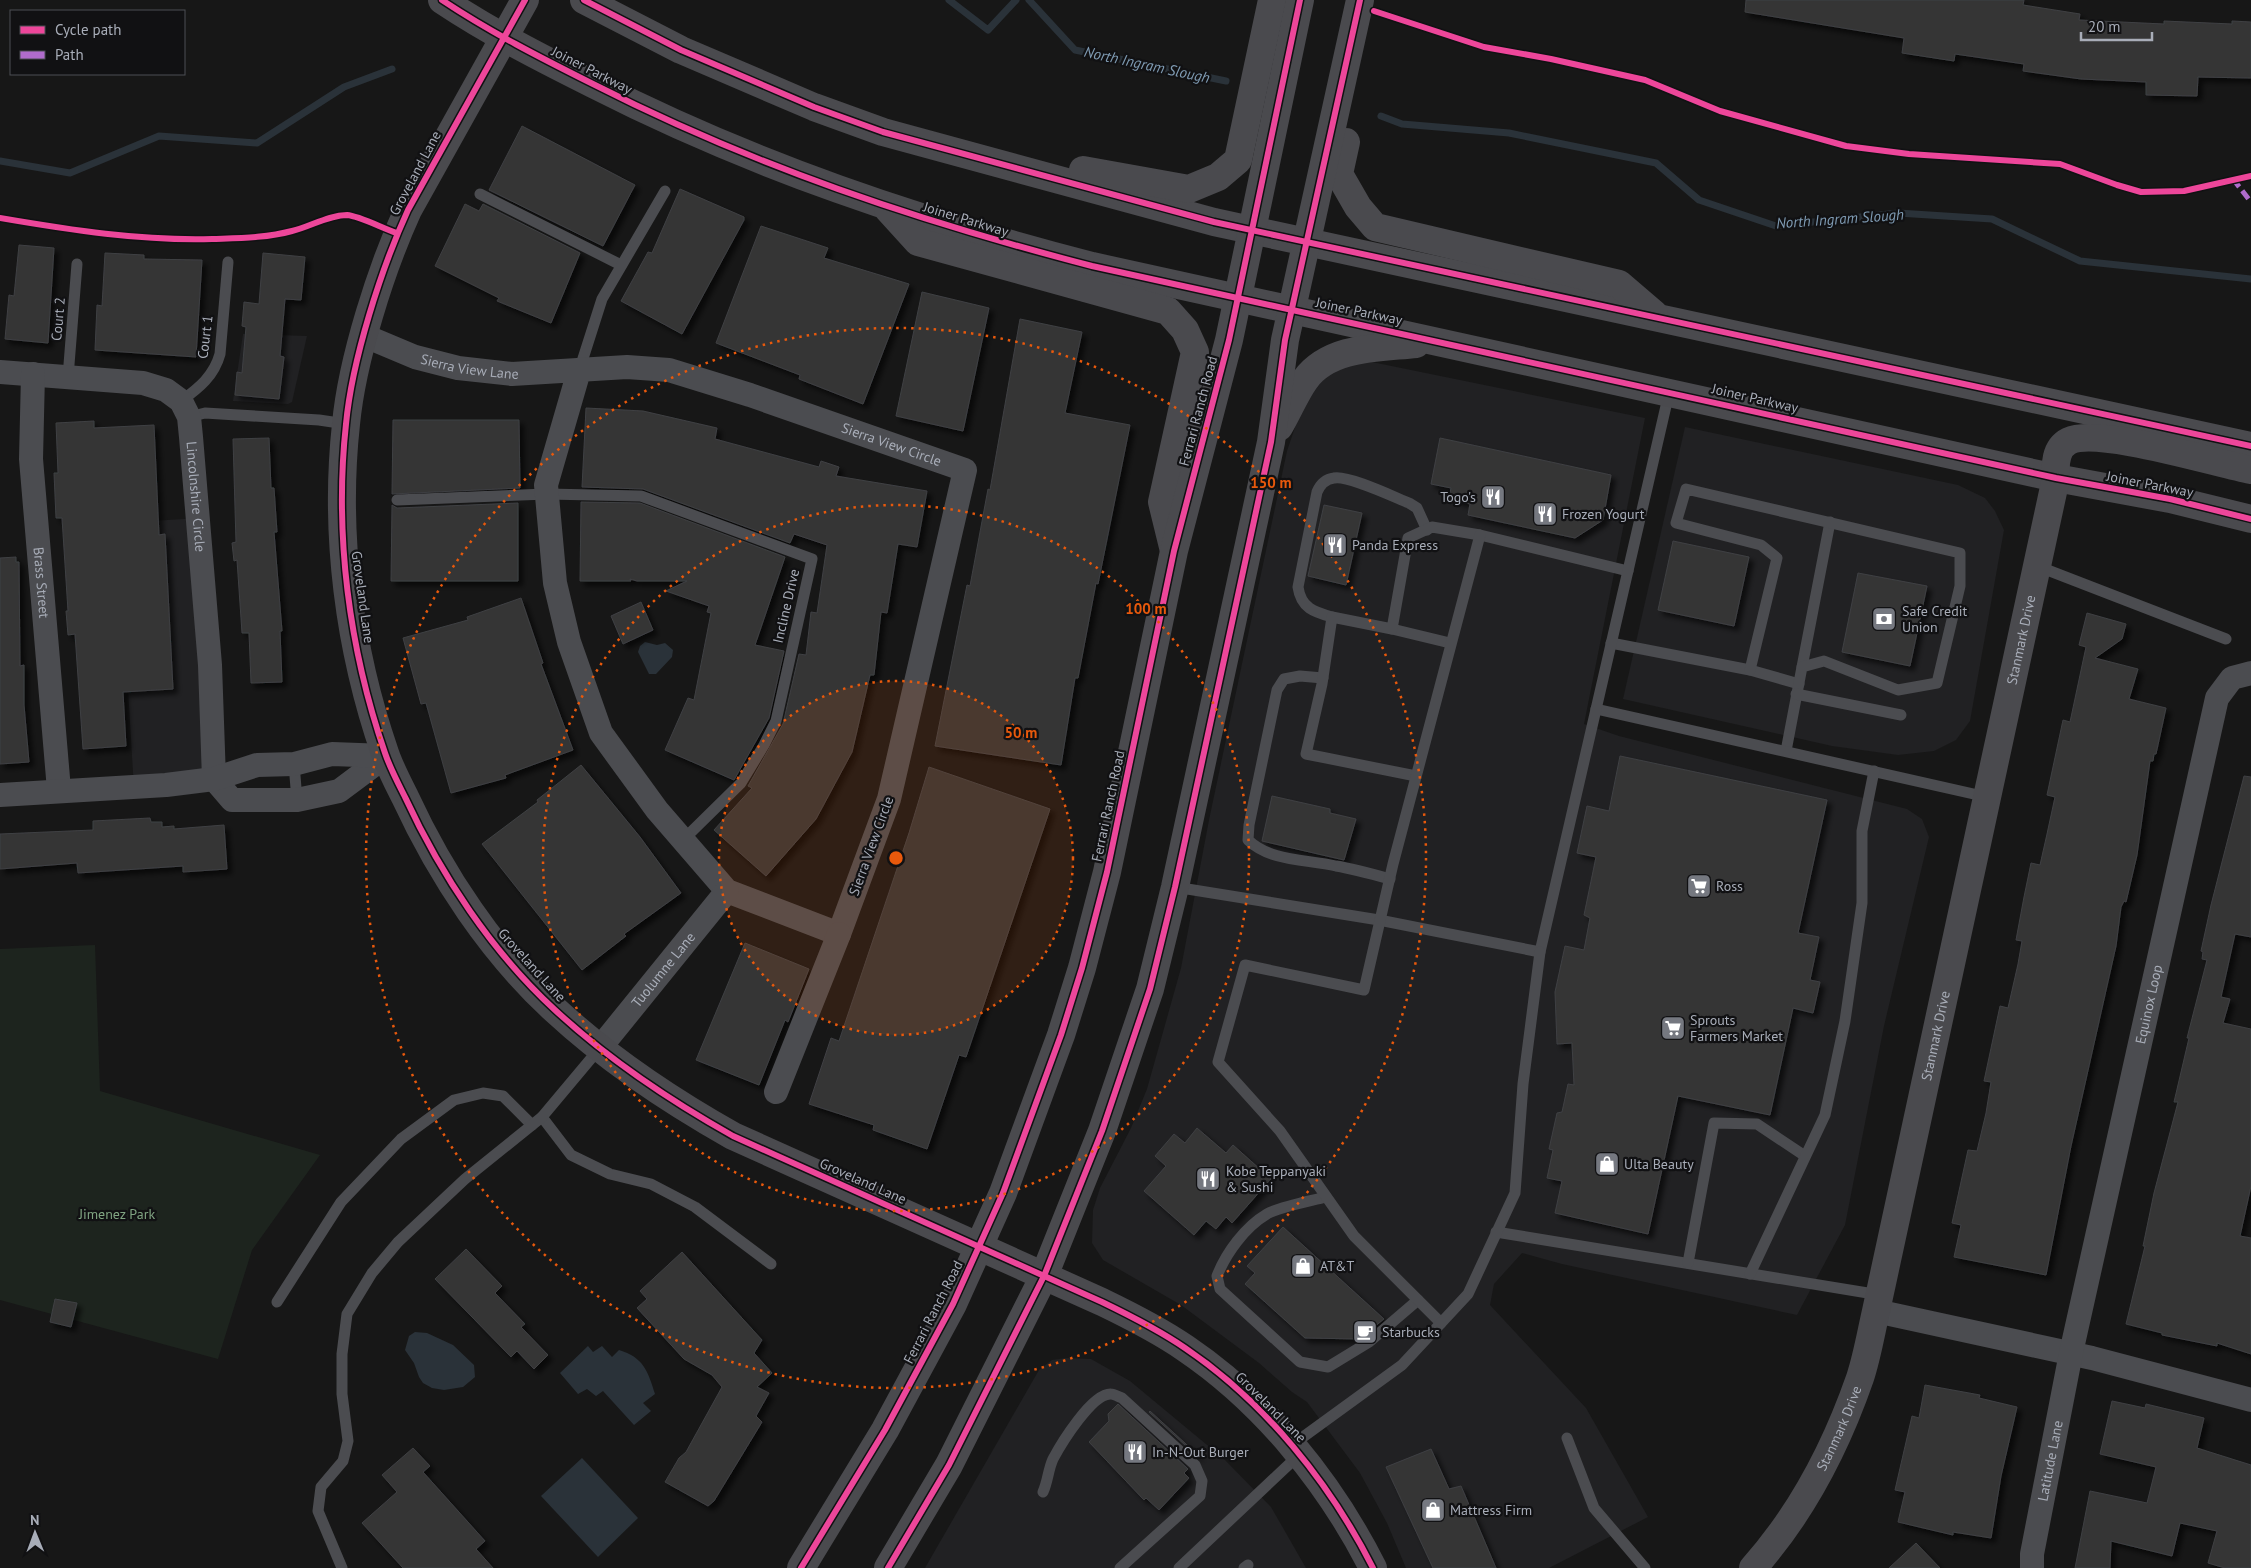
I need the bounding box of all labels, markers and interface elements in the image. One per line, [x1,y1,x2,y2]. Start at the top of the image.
legend [10,10,185,75]
scale bar [2081,10,2152,42]
text: 20 m [2088,17,2121,36]
text: Cycle path [55,20,121,39]
street label: Joiner Parkway [548,42,636,98]
water label: North Ingram Slough [1082,42,1212,87]
text: Path [55,45,84,64]
street label: Groveland Lane [385,128,445,218]
street label: Joiner Parkway [920,197,1011,241]
water label: North Ingram Slough [1775,205,1905,232]
street label: Joiner Parkway [1313,293,1404,329]
street label: Court 2 [47,296,69,342]
street label: Court 1 [193,314,217,360]
street label: Sierra View Lane [419,350,519,383]
street label: Ferrari Ranch Road [1175,354,1221,468]
street label: Joiner Parkway [1709,379,1800,417]
street label: Sierra View Circle [839,419,944,470]
street label: Lincolnshire Circle [182,441,210,553]
street label: Joiner Parkway [2104,467,2195,501]
text: 150 m [1250,473,1292,492]
restaurant icon: Togo's [1480,484,1506,510]
place label: Togo's [1440,488,1476,506]
restaurant icon: Frozen Yogurt [1532,501,1558,527]
place label: Frozen Yogurt [1562,505,1645,523]
restaurant icon: Panda Express [1322,532,1348,558]
place label: Panda Express [1352,536,1438,554]
street label: Brass Street [29,546,53,619]
street label: Groveland Lane [348,550,378,644]
street label: Incline Drive [769,567,803,645]
street label: Stanmark Drive [2003,593,2039,686]
text: 100 m [1125,599,1167,618]
place label: Safe Credit Union [1902,602,1967,636]
bank icon: Safe Credit Union [1871,606,1897,632]
text: 50 m [1005,723,1037,742]
street label: Ferrari Ranch Road [1087,749,1129,863]
street label: Sierra View Circle [845,794,897,898]
centre of rings [887,849,905,867]
supermarket icon: Ross [1686,873,1712,899]
place label: Ross [1716,877,1743,895]
street label: Groveland Lane [494,924,570,1006]
street label: Tuolumne Lane [627,928,699,1011]
street label: Equinox Loop [2131,963,2166,1046]
street label: Stanmark Drive [1917,989,1954,1082]
place label: Sprouts Farmers Market [1690,1011,1783,1045]
supermarket icon: Sprouts Farmers Market [1660,1015,1686,1041]
shop icon: Ulta Beauty [1594,1151,1620,1177]
street label: Groveland Lane [817,1154,909,1208]
place label: Ulta Beauty [1624,1155,1694,1173]
place label: Kobe Teppanyaki & Sushi [1226,1162,1326,1196]
restaurant icon: Kobe Teppanyaki & Sushi [1195,1166,1221,1192]
park label: Jimenez Park [78,1205,155,1223]
shop icon: AT&T [1290,1253,1316,1279]
street label: Ferrari Ranch Road [899,1257,967,1367]
place label: AT&T [1320,1257,1354,1275]
cafe icon: Starbucks [1352,1319,1378,1345]
place label: Starbucks [1382,1323,1440,1341]
street label: Groveland Lane [1232,1368,1310,1446]
street label: Stanmark Drive [1812,1383,1866,1474]
street label: Latitude Lane [2033,1419,2067,1503]
restaurant icon: In-N-Out Burger [1122,1439,1148,1465]
place label: In-N-Out Burger [1152,1443,1249,1461]
shop icon: Mattress Firm [1420,1497,1446,1523]
place label: Mattress Firm [1450,1501,1532,1519]
north arrow [10,1508,60,1558]
text: N [30,1511,40,1529]

